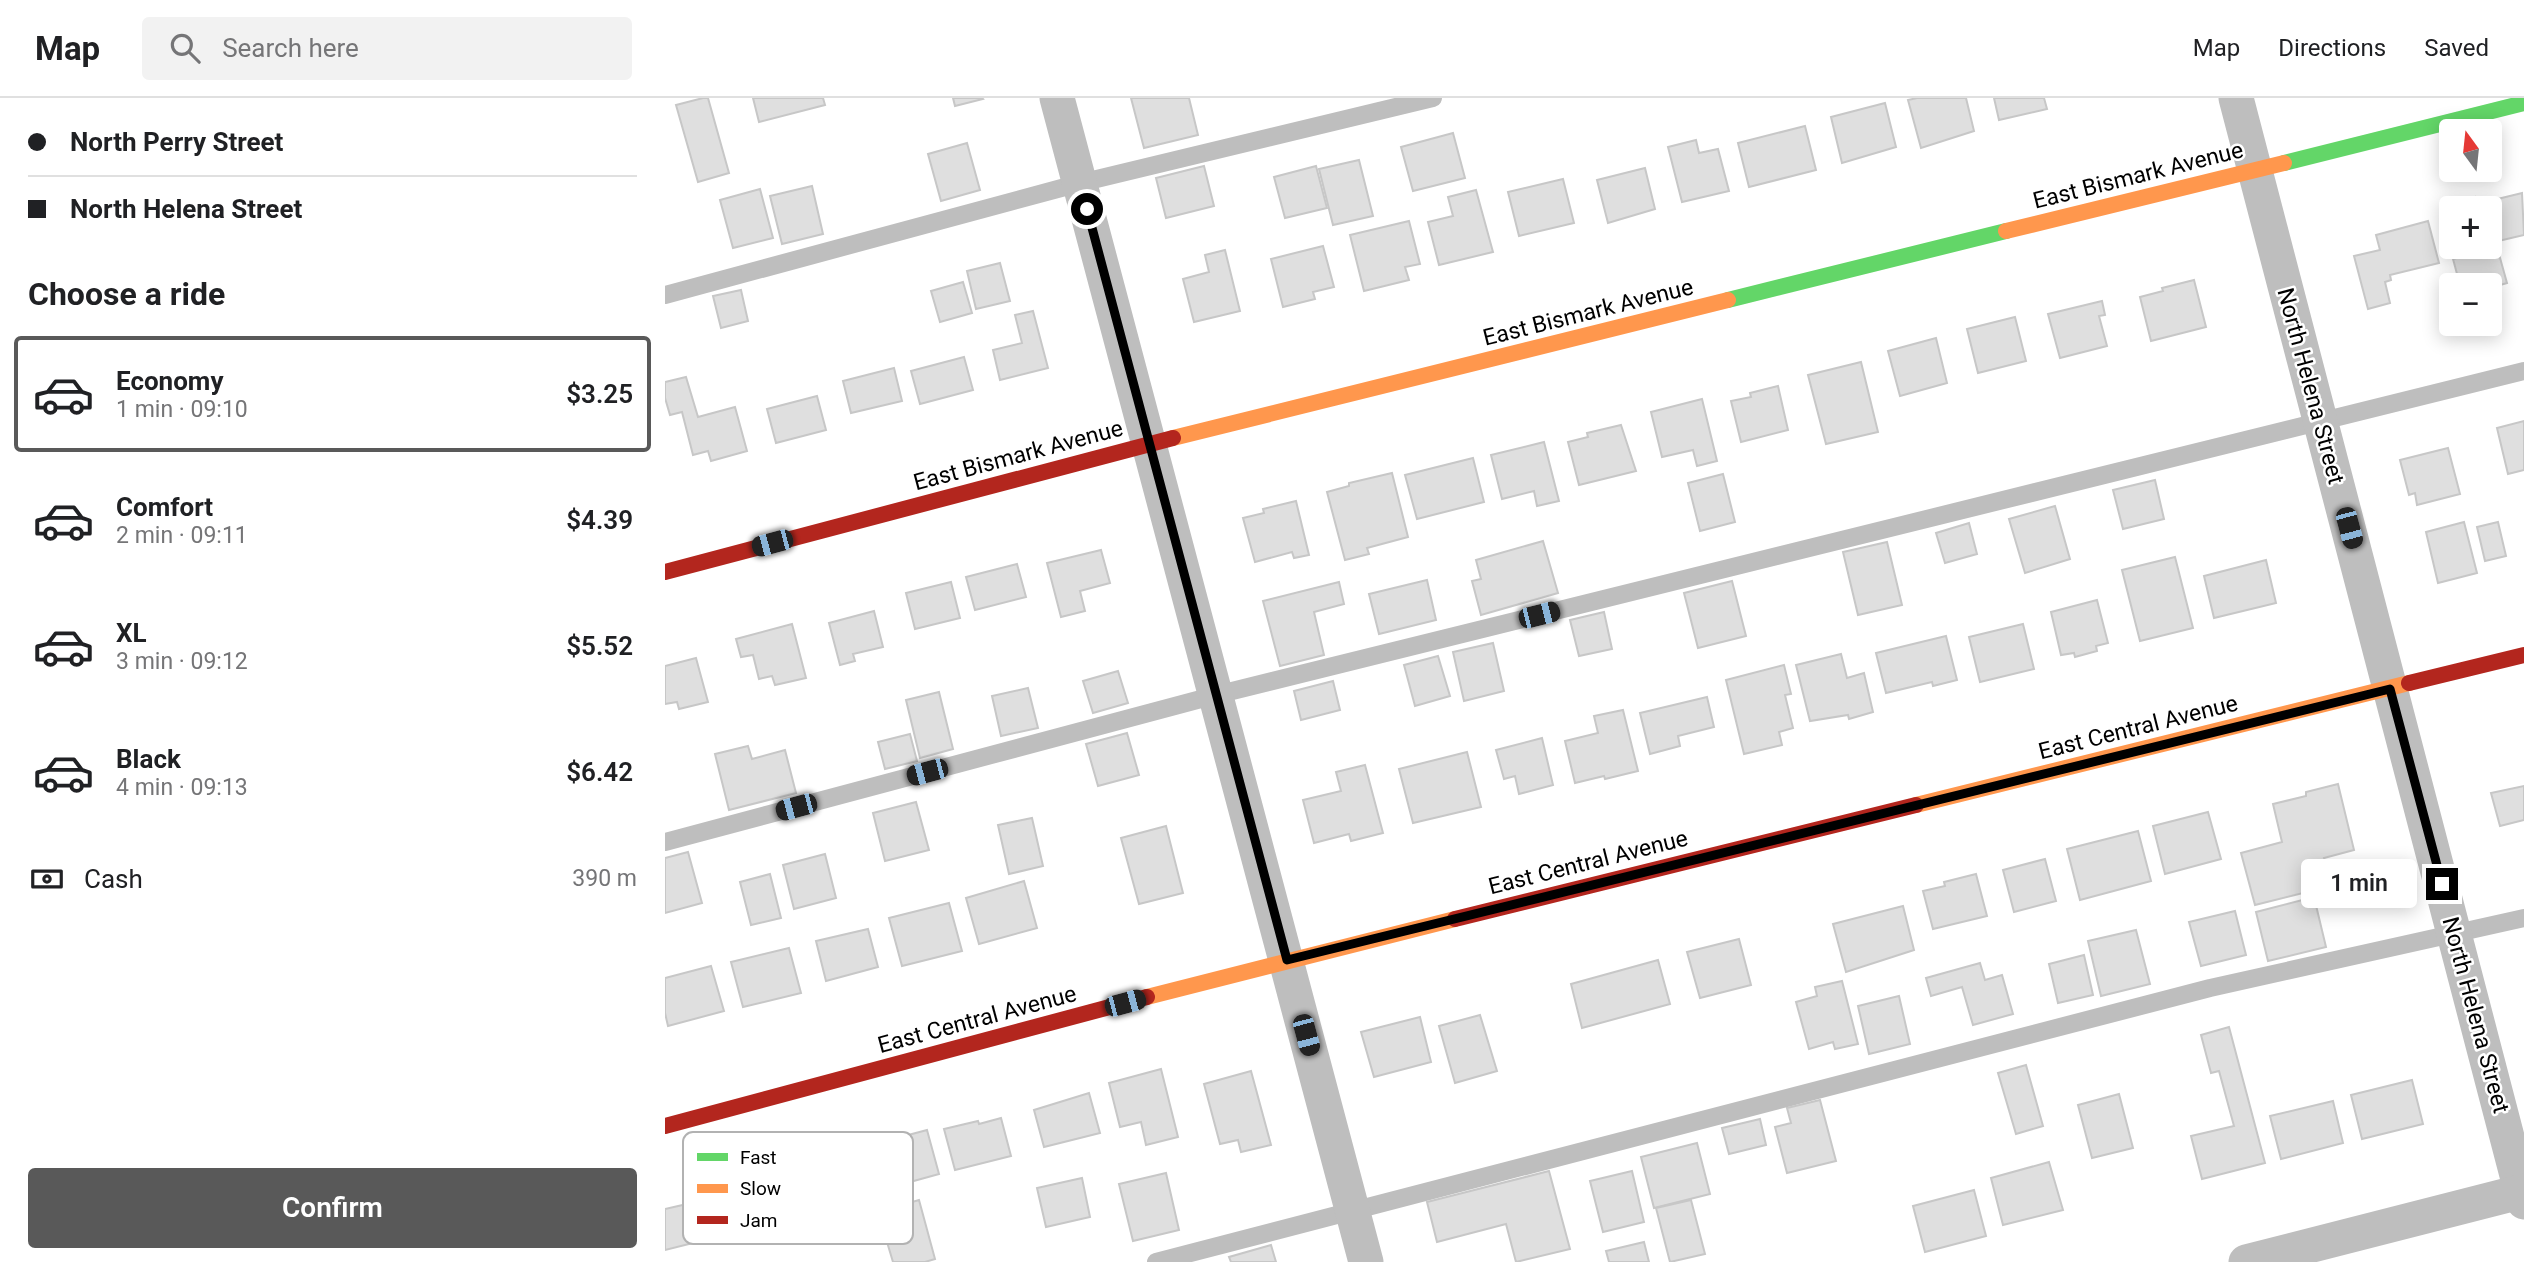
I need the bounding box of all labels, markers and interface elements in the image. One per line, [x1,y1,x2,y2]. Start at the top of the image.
search box [142,17,632,80]
text: Map [35,29,100,68]
icon: search [166,29,204,67]
text: Search here [222,33,359,63]
text: Map [2193,34,2240,62]
text: Directions [2278,34,2386,62]
text: Saved [2424,34,2489,62]
north arrow [2439,119,2503,182]
map controls [2439,119,2502,336]
text: North Perry Street [70,127,283,157]
street label: East Bismark Avenue [2030,136,2246,215]
route start [1071,193,1103,225]
text: North Helena Street [70,194,302,224]
button: + [2439,196,2502,259]
street label: East Bismark Avenue [1480,273,1696,352]
button: − [2439,273,2502,336]
text: Choose a ride [28,275,225,313]
street label: North Helena Street [2271,285,2350,487]
icon: car [32,363,95,426]
text: Economy [116,366,223,396]
text: $3.25 [566,379,633,409]
text: 1 min · 09:10 [116,396,248,423]
street label: East Bismark Avenue [911,415,1126,496]
icon: car [32,489,95,552]
text: Comfort [116,492,213,522]
text: $4.39 [566,505,633,535]
car [2334,505,2365,551]
text: 2 min · 09:11 [116,522,248,549]
car [749,527,796,559]
car [1517,600,1562,630]
icon: car [32,615,95,678]
text: XL [116,618,147,648]
text: $5.52 [566,631,633,661]
text: 3 min · 09:12 [116,648,248,675]
street label: East Central Avenue [2036,690,2241,765]
icon: car [32,741,95,804]
text: Black [116,744,181,774]
car [904,756,951,788]
text: $6.42 [566,757,633,787]
text: 4 min · 09:13 [116,774,248,801]
car [773,791,820,823]
street label: East Central Avenue [1486,825,1691,900]
icon: cash [28,860,66,898]
callout: 1 min [2302,860,2417,908]
text: Cash [84,864,143,894]
text: 390 m [572,865,637,892]
route end [2426,868,2458,900]
text: 1 min [2330,870,2388,897]
street label: North Helena Street [2436,914,2515,1116]
street label: East Central Avenue [875,980,1079,1059]
car [1102,987,1149,1019]
car [1291,1012,1322,1058]
legend [683,1132,913,1244]
text: Fast [740,1146,777,1169]
button: Confirm [28,1168,637,1248]
text: Slow [740,1177,781,1200]
text: Jam [740,1209,777,1232]

